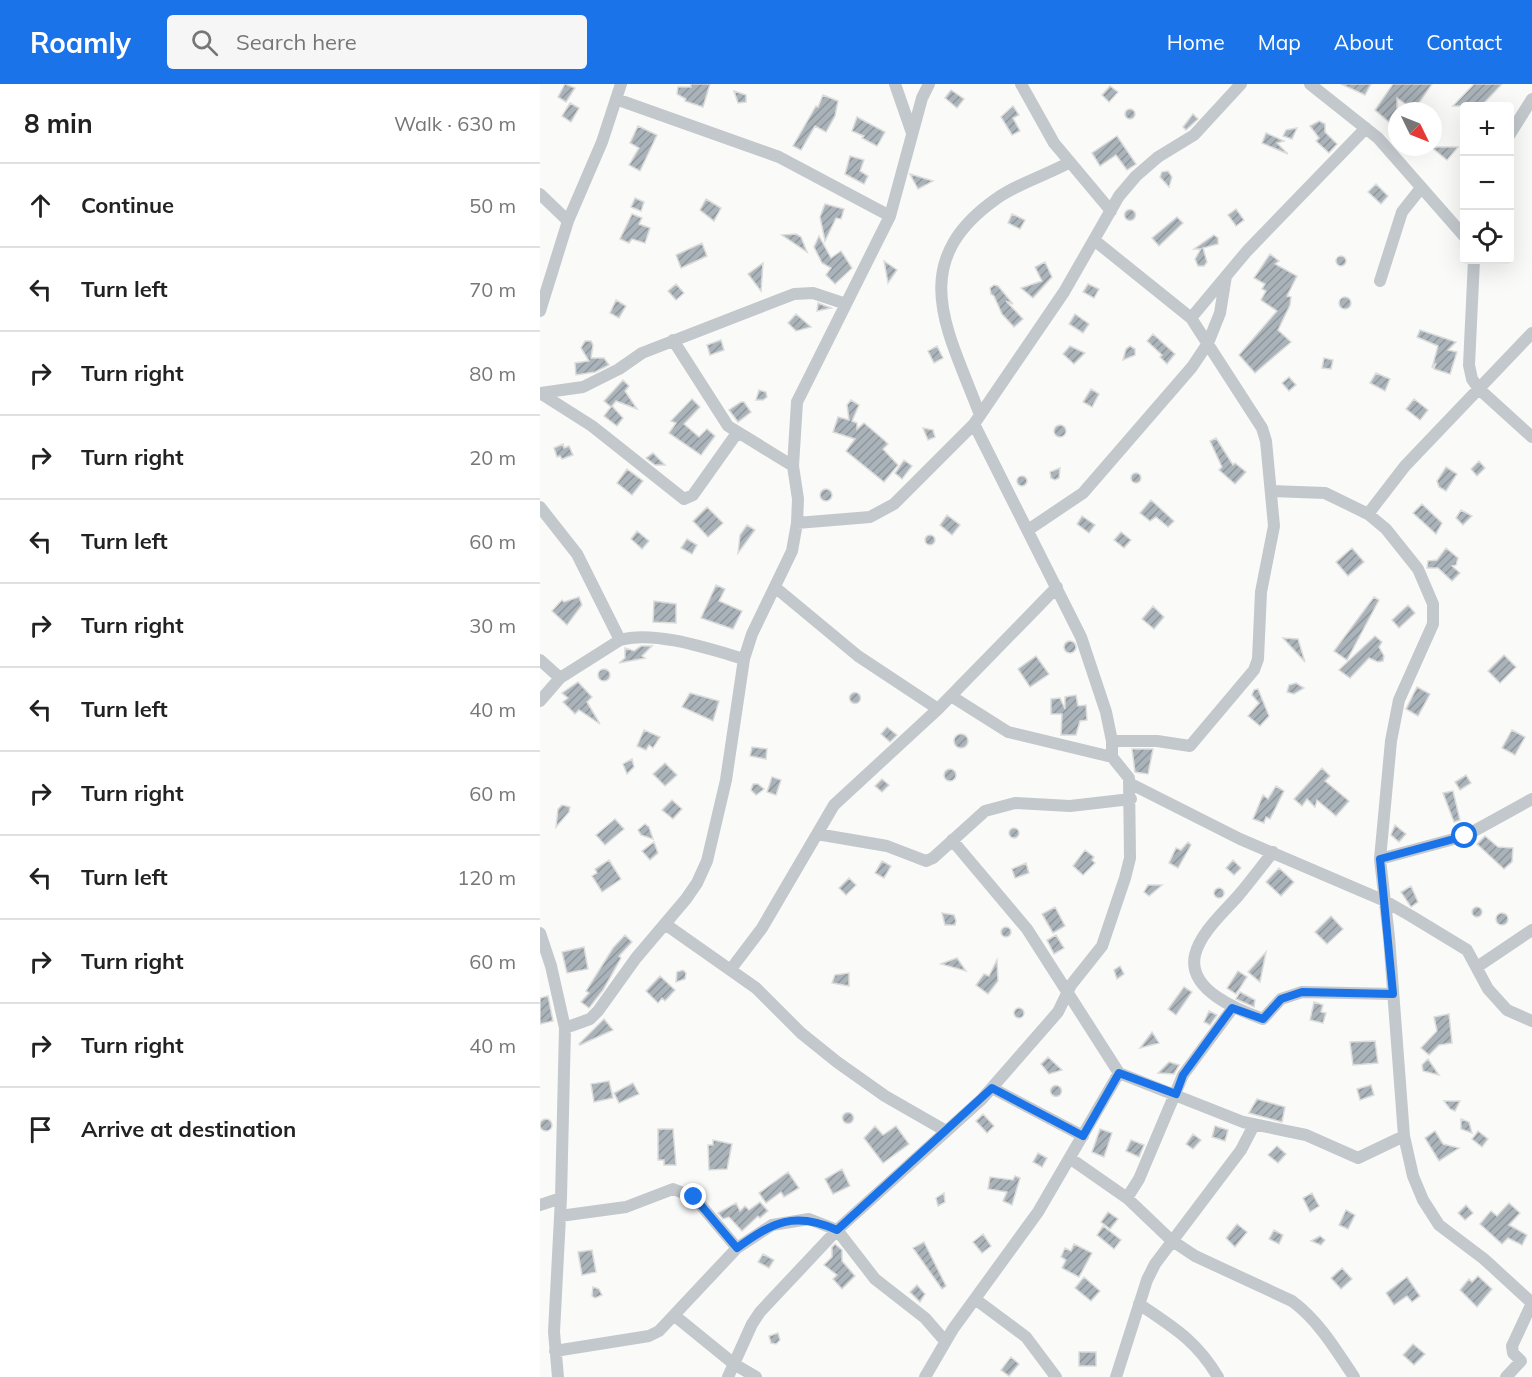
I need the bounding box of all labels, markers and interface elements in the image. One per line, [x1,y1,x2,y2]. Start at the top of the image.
search box [167,15,587,69]
text: Roamly [30,25,131,60]
icon: search [188,26,221,59]
text: Search here [236,28,357,56]
text: Home [1167,29,1225,55]
text: Map [1258,29,1301,55]
text: About [1334,29,1393,55]
text: Contact [1426,29,1502,55]
north arrow [1388,102,1442,156]
map controls [1460,102,1514,264]
button: + [1460,102,1514,156]
text: 8 min [24,107,93,140]
text: Walk · 630 m [394,111,516,136]
button: − [1460,156,1514,210]
icon: ahead [24,189,57,222]
text: Continue [81,191,174,219]
text: 50 m [469,193,516,218]
button: locate [1460,210,1514,264]
icon: left [24,273,57,306]
text: Turn left [81,275,168,303]
text: 70 m [469,277,516,302]
icon: right [24,357,57,390]
text: Turn right [81,359,184,387]
text: 80 m [469,361,516,386]
icon: right [24,441,57,474]
text: Turn right [81,443,184,471]
text: 20 m [469,445,516,470]
icon: left [24,525,57,558]
text: Turn left [81,527,168,555]
text: 60 m [469,529,516,554]
icon: right [24,609,57,642]
text: Turn right [81,611,184,639]
text: 30 m [469,613,516,638]
icon: left [24,693,57,726]
text: Turn left [81,695,168,723]
text: 40 m [469,697,516,722]
icon: right [24,777,57,810]
text: Turn right [81,779,184,807]
text: 60 m [469,781,516,806]
route start [1451,822,1477,848]
icon: left [24,861,57,894]
text: Turn left [81,863,168,891]
text: 120 m [457,865,516,890]
icon: right [24,945,57,978]
text: Turn right [81,947,184,975]
text: 60 m [469,949,516,974]
icon: right [24,1029,57,1062]
text: Turn right [81,1031,184,1059]
text: 40 m [469,1033,516,1058]
icon: arrive [24,1113,57,1146]
text: Arrive at destination [81,1115,296,1143]
route end [680,1183,706,1209]

